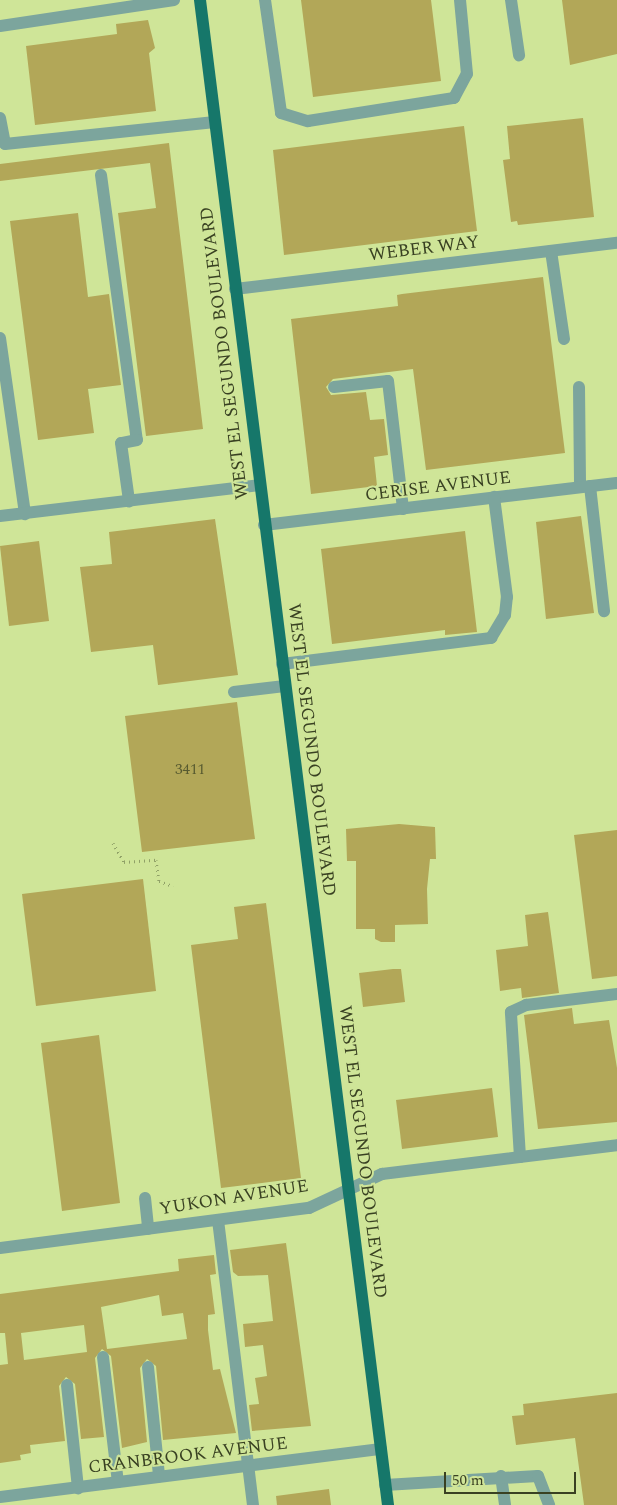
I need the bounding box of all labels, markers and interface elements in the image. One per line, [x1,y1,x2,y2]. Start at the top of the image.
street label: WEST EL SEGUNDO BOULEVARD [196,205,254,501]
street label: WEBER WAY [367,231,481,267]
street label: CERISE AVENUE [364,467,512,507]
street label: WEST EL SEGUNDO BOULEVARD [282,602,340,898]
house number: 3411 [175,761,205,779]
street label: WEST EL SEGUNDO BOULEVARD [333,1004,391,1300]
street label: YUKON AVENUE [158,1176,310,1220]
street label: CRANBROOK AVENUE [87,1433,289,1479]
scale bar [447,1462,580,1494]
text: 50 m [452,1469,484,1492]

